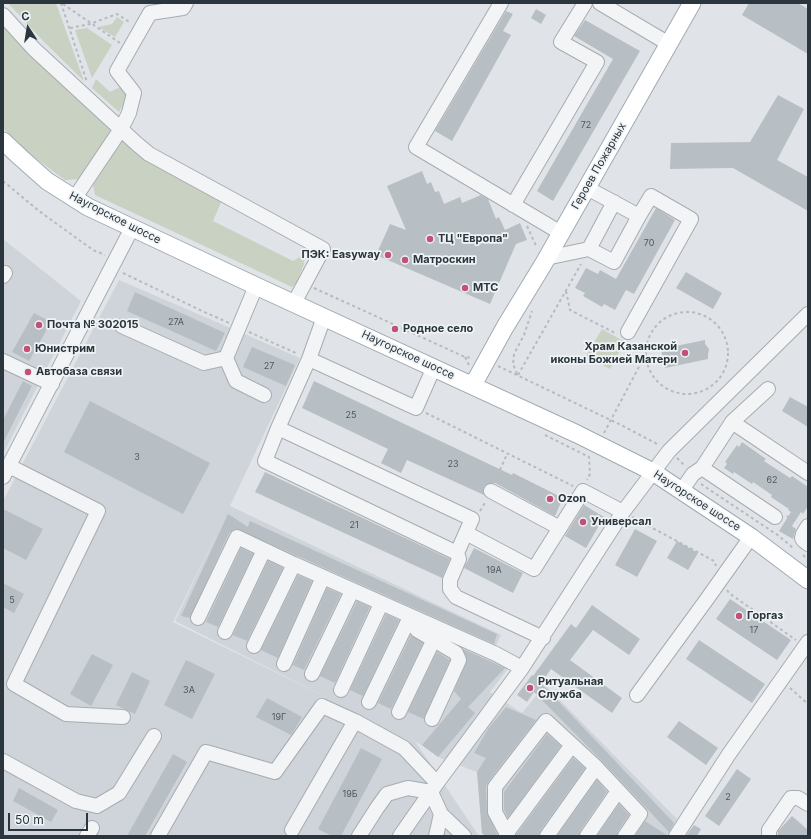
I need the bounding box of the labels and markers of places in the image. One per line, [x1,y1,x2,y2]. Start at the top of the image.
place label: ТЦ "Европа" [438,232,508,246]
marker: ТЦ "Европа" [425,234,435,244]
place label: ПЭК: Easyway [301,248,380,262]
marker: ПЭК: Easyway [383,250,393,260]
place label: Матроскин [413,253,476,267]
marker: Матроскин [400,255,410,265]
place label: МТС [473,281,498,295]
marker: МТС [460,283,470,293]
place label: Почта № 302015 [47,318,139,332]
marker: Почта № 302015 [34,320,44,330]
place label: Родное село [403,322,473,336]
marker: Родное село [390,324,400,334]
place label: Храм Казанской иконы Божией Матери [551,340,677,366]
place label: Юнистрим [35,342,95,356]
marker: Юнистрим [22,344,32,354]
marker: Храм Казанской иконы Божией Матери [680,348,690,358]
place label: Автобаза связи [36,365,122,379]
marker: Автобаза связи [23,367,33,377]
place label: Ozon [558,492,586,506]
marker: Ozon [545,494,555,504]
place label: Универсал [591,515,651,529]
marker: Универсал [578,517,588,527]
place label: Горгаз [747,609,783,623]
marker: Горгаз [734,611,744,621]
place label: Ритуальная Служба [538,675,603,701]
marker: Ритуальная Служба [525,683,535,693]

